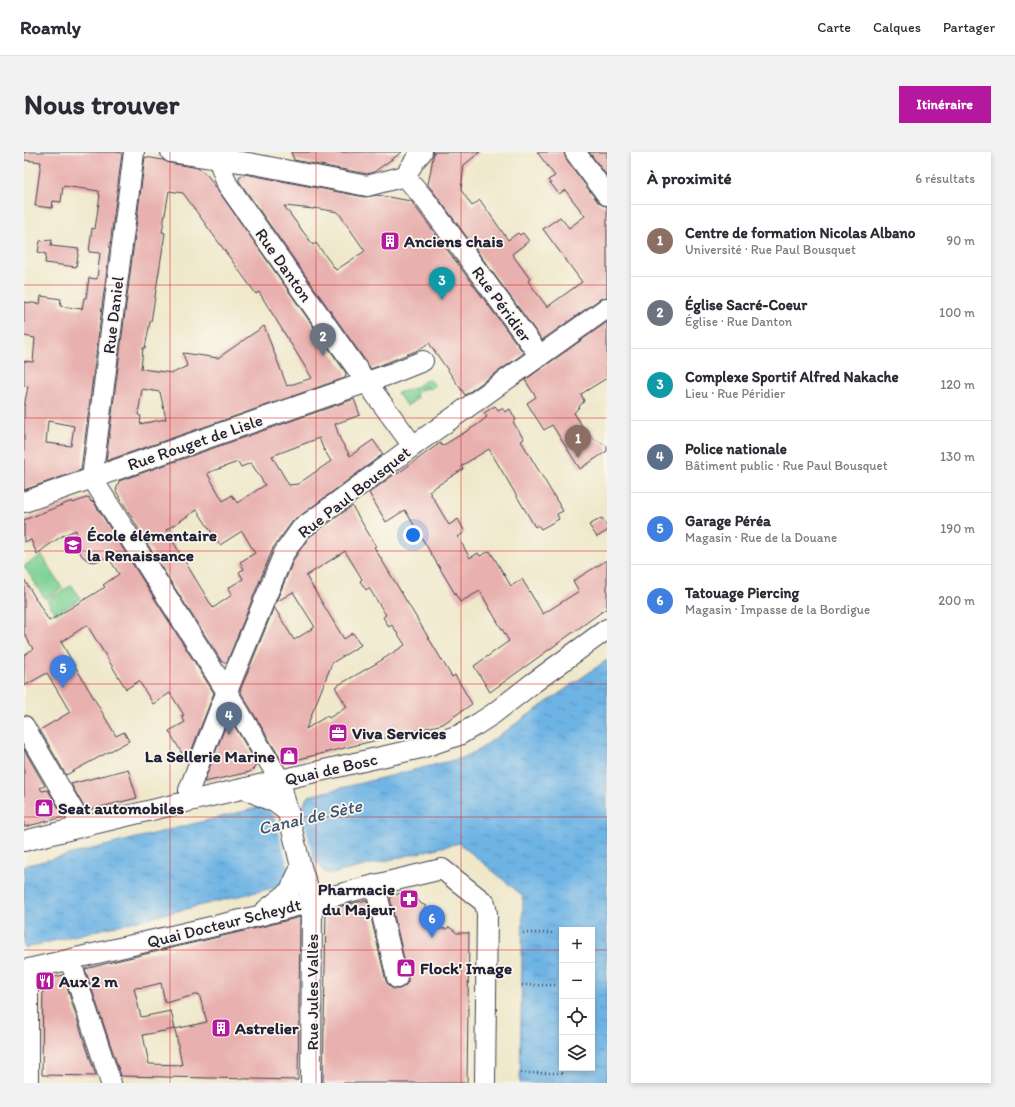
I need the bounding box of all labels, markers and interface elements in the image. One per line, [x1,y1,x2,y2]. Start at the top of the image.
text: Roamly [20,16,81,39]
text: Carte [817,19,851,36]
text: Calques [873,19,921,36]
text: Partager [943,19,995,36]
button: Itinéraire [899,86,991,123]
text: Nous trouver [24,87,179,121]
text: À proximité [647,168,732,188]
text: 6 résultats [915,171,975,186]
street label: Rue Danton [251,224,317,306]
text: Centre de formation Nicolas Albano [685,224,915,242]
building icon: Anciens chais [379,230,401,252]
place label: Anciens chais [403,231,504,251]
text: 1 [657,233,663,248]
text: 90 m [946,233,975,248]
text: Université · Rue Paul Bousquet [685,242,856,257]
street label: Rue Péridier [468,262,536,346]
pin: 3 [429,267,455,300]
street label: Rue Daniel [98,275,128,355]
text: Église Sacré-Coeur [685,296,807,314]
text: 2 [657,305,663,320]
text: 100 m [939,305,975,320]
text: Église · Rue Danton [685,314,792,329]
pin: 2 [310,323,336,356]
text: Complexe Sportif Alfred Nakache [685,368,899,386]
text: 3 [656,377,664,392]
text: 120 m [940,377,975,392]
text: Lieu · Rue Péridier [685,386,785,401]
street label: Rue Rouget de Lisle [125,409,265,475]
pin: 1 [565,425,591,458]
text: Police nationale [685,440,787,458]
street label: Rue Paul Bousquet [294,442,414,542]
text: 4 [656,449,664,464]
text: 130 m [940,449,975,464]
text: Bâtiment public · Rue Paul Bousquet [685,458,888,473]
text: Garage Péréa [685,512,771,530]
text: 5 [657,521,663,536]
text: 190 m [940,521,975,536]
place label: École élémentaire la Renaissance [87,525,217,565]
your location [403,525,423,545]
text: Magasin · Rue de la Douane [685,530,837,545]
school or university icon: École élémentaire la Renaissance [62,534,84,556]
text: Tatouage Piercing [685,584,799,602]
text: 6 [657,593,663,608]
text: 200 m [938,593,975,608]
text: Magasin · Impasse de la Bordigue [685,602,870,617]
pin: 5 [50,655,76,688]
pin: 4 [216,702,242,735]
office icon: Viva Services [327,722,349,744]
place label: Viva Services [352,723,447,743]
shop icon: La Sellerie Marine [278,745,300,767]
place label: La Sellerie Marine [145,746,275,766]
street label: Quai de Bosc [283,749,379,789]
water label: Canal de Sète [256,794,365,840]
shop icon: Seat automobiles [33,797,55,819]
place label: Seat automobiles [58,798,184,818]
place label: Pharmacie du Majeur [318,879,395,920]
pharmacy icon: Pharmacie du Majeur [398,888,420,910]
street label: Quai Docteur Scheydt [145,894,304,952]
pin: 6 [419,905,445,938]
map controls [559,927,595,1071]
button: + [559,927,595,963]
street label: Rue Jules Vallès [302,934,322,1050]
shop icon: Flock' Image [395,957,417,979]
place label: Flock' Image [420,958,512,979]
button: − [559,963,595,999]
restaurant icon: Aux 2 m [34,970,56,992]
place label: Aux 2 m [58,971,118,991]
button: locate [559,999,595,1035]
building icon: Astrelier [210,1017,232,1039]
place label: Astrelier [234,1018,299,1038]
button: layers [559,1035,595,1071]

